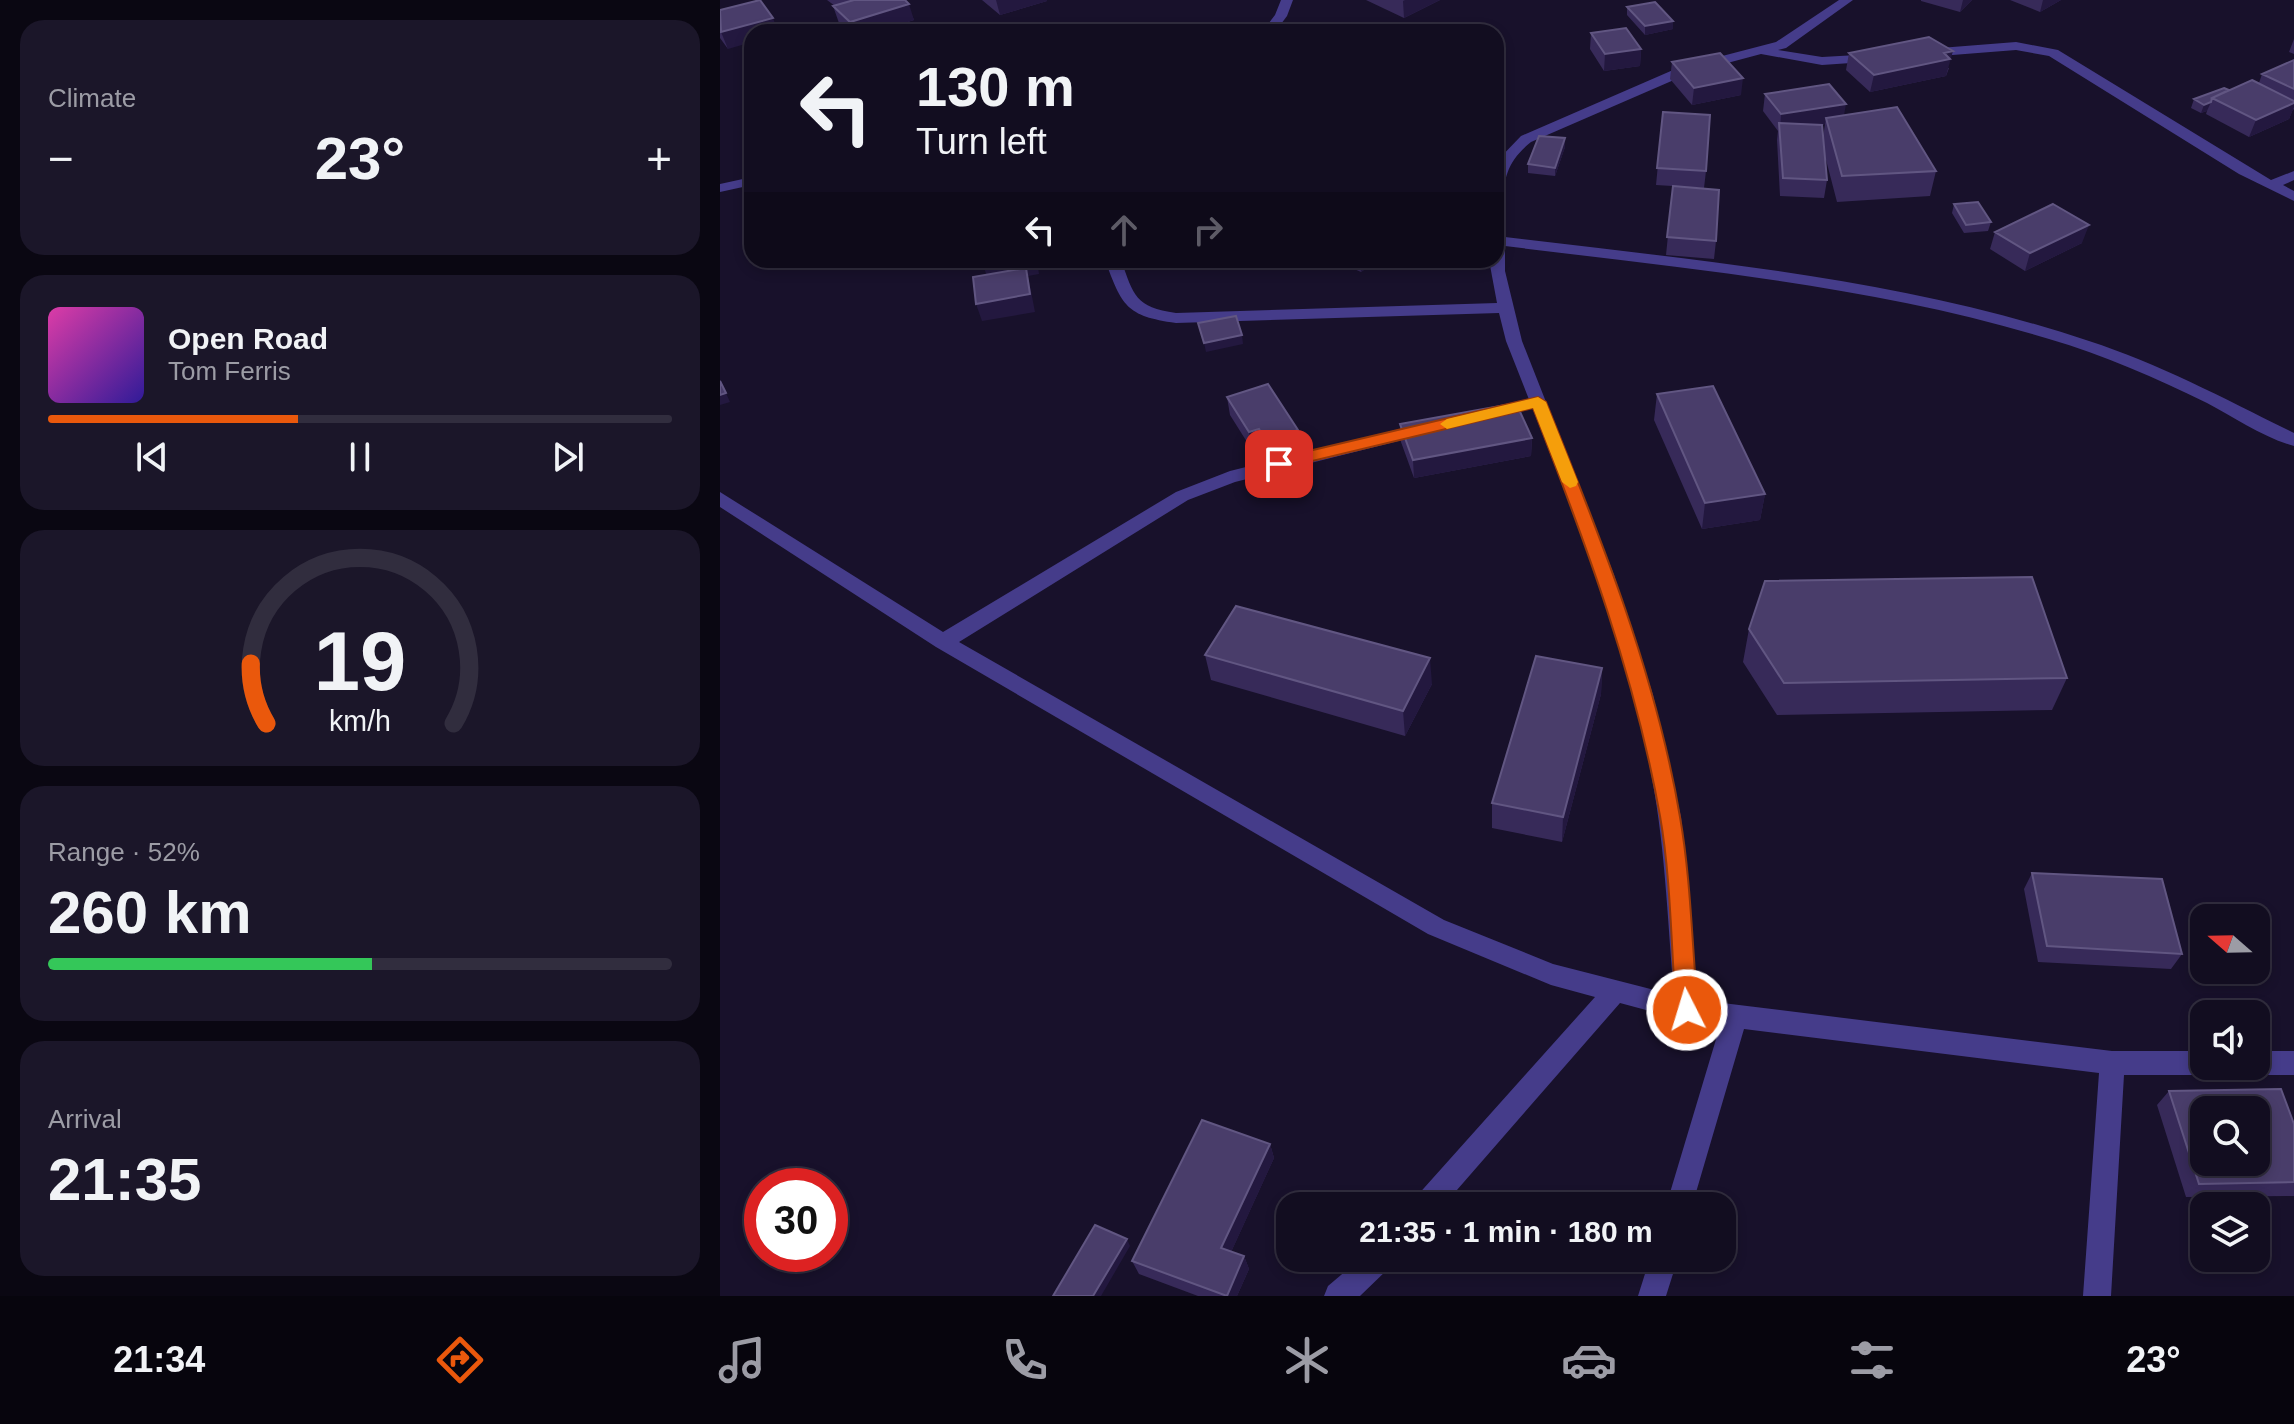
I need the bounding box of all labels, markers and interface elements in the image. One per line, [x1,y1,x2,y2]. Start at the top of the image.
text: 130 m [916,55,1075,118]
icon: left [784,56,888,160]
text: Climate [48,83,136,113]
text: Turn left [916,121,1047,162]
text: 23° [315,125,405,192]
text: − [48,134,74,183]
text: + [646,134,672,183]
icon: left [1018,208,1062,252]
icon: ahead [1102,208,1146,252]
icon: right [1186,208,1230,252]
text: Open Road [168,322,328,355]
text: Tom Ferris [168,356,291,386]
pin [1245,430,1313,498]
icon: previous [130,435,174,479]
icon: pause [338,435,382,479]
icon: next [546,435,590,479]
icon: arrive [1257,442,1301,486]
text: 19 [314,615,406,708]
text: km/h [329,705,391,737]
text: Range · 52% [48,837,200,867]
text: 260 km [48,879,252,946]
north arrow [2190,904,2270,984]
map controls [2190,904,2270,1272]
position arrow [1645,968,1729,1052]
button: sound [2190,1000,2270,1080]
button: search [2190,1096,2270,1176]
text: Arrival [48,1104,122,1134]
text: 21:35 [48,1146,201,1213]
speed limit sign: 30 [744,1168,848,1272]
button: layers [2190,1192,2270,1272]
text: 21:35 · 1 min · 180 m [1359,1215,1653,1248]
icon: directions [432,1332,488,1388]
icon: music [714,1332,770,1388]
icon: phone [997,1332,1053,1388]
icon: climate [1279,1332,1335,1388]
icon: car [1561,1332,1617,1388]
icon: filters [1844,1332,1900,1388]
text: 21:34 [113,1339,205,1380]
text: 23° [2126,1339,2181,1380]

